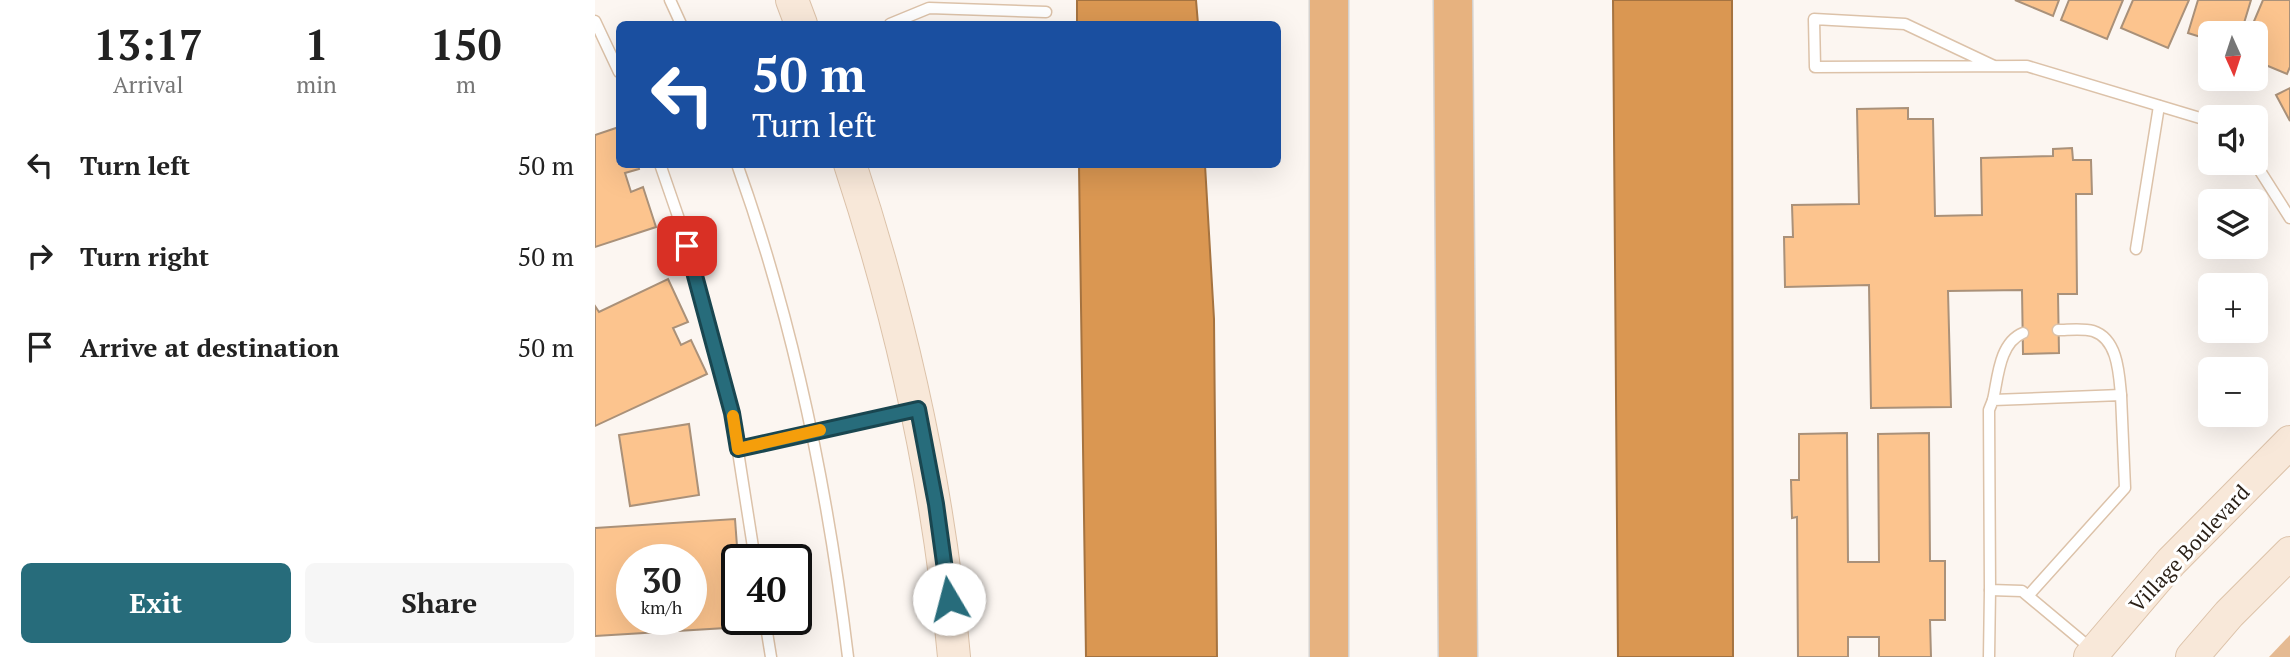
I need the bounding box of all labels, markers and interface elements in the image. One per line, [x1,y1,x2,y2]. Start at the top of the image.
text: 13:17 [94,16,203,72]
text: 1 [305,16,328,72]
text: 150 [430,16,501,72]
north arrow [2198,21,2268,91]
map controls [2198,21,2268,427]
text: 50 m [752,41,866,106]
icon: left [637,49,728,140]
text: Arrival [113,69,183,100]
text: min [296,69,337,100]
text: m [456,69,476,100]
text: Turn left [752,104,876,146]
button: sound [2198,105,2268,175]
icon: left [21,146,59,184]
text: Turn left [80,148,190,182]
text: 50 m [518,148,574,182]
button: layers [2198,189,2268,259]
pin [657,216,717,276]
icon: arrive [668,227,706,265]
icon: right [21,237,59,275]
text: Turn right [80,239,209,273]
text: 50 m [518,239,574,273]
button: + [2198,273,2268,343]
icon: arrive [21,328,59,366]
text: Arrive at destination [80,330,339,364]
text: 50 m [518,330,574,364]
button: − [2198,357,2268,427]
street label: Village Boulevard [2123,478,2256,618]
speed limit sign: 40 [721,544,812,635]
text: 30 [642,557,681,603]
position arrow [912,562,986,636]
button: Exit [21,563,291,643]
button: Share [305,563,574,643]
text: km/h [641,595,682,619]

